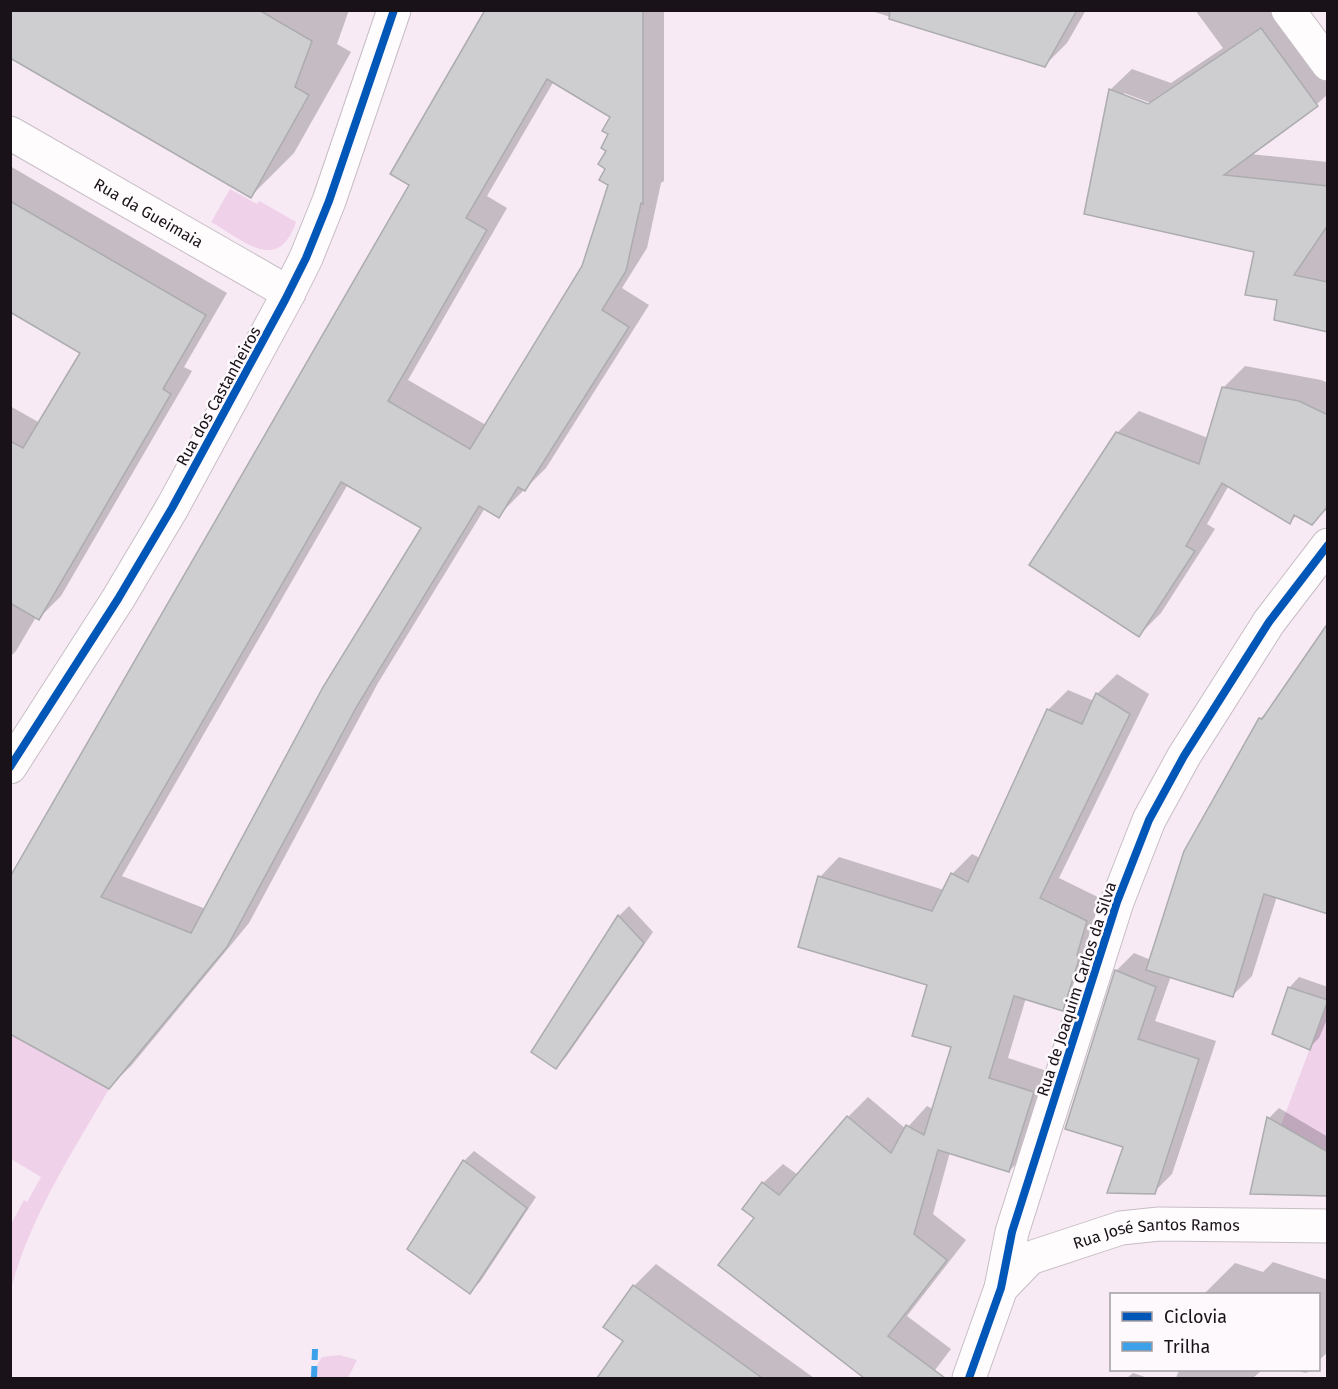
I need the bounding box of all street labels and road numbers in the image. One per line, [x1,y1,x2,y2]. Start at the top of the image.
street label: Rua da Gueimaia [91,174,207,252]
street label: Rua dos Castanheiros [172,323,265,469]
street label: Rua de Joaquim Carlos da Silva [1033,879,1120,1099]
street label: Rua José Santos Ramos [1071,1215,1240,1253]

